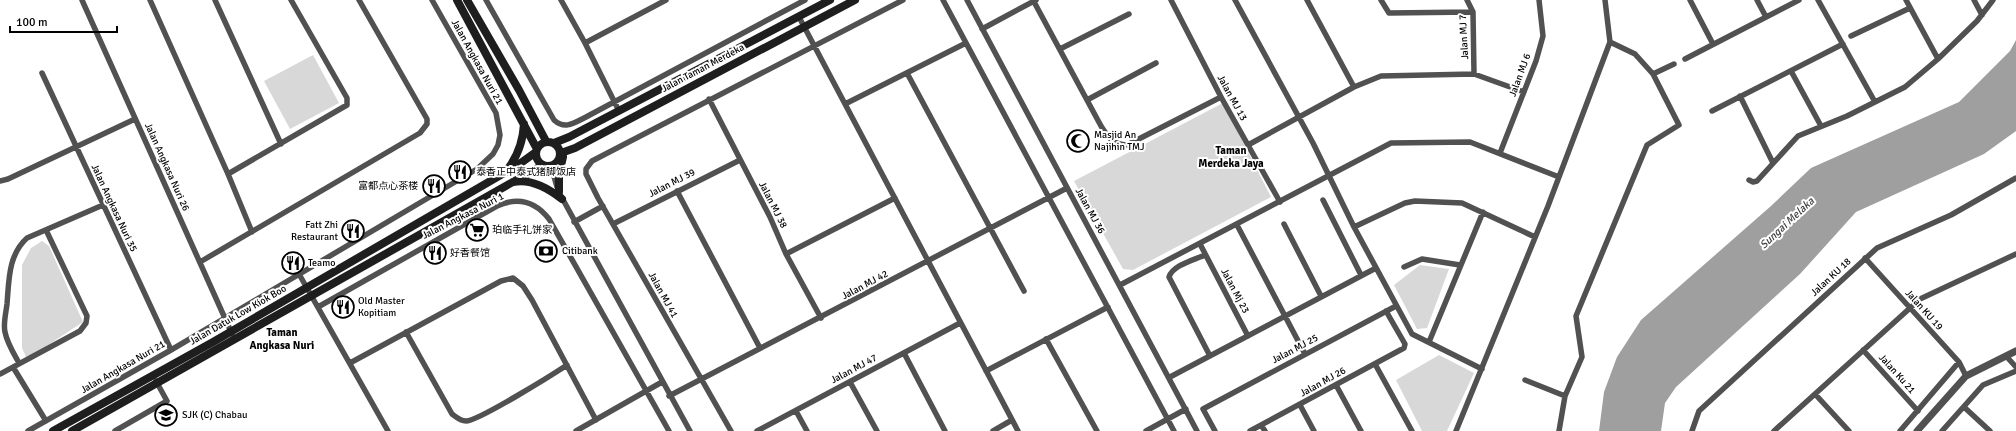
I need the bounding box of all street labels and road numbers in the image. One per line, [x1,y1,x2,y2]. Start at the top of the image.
street label: Jalan MJ 7 [1457,14,1471,60]
street label: Jalan Angkasa Nuri 21 [449,17,505,107]
street label: Jalan Taman Merdeka [660,41,746,95]
street label: Jalan MJ 6 [1507,52,1533,98]
street label: Jalan MJ 13 [1215,73,1249,123]
street label: Jalan Angkasa Nuri 26 [142,121,192,213]
street label: Jalan Angkasa Nuri 35 [88,162,140,254]
street label: Jalan MJ 39 [647,166,697,200]
street label: Jalan MJ 38 [756,180,790,230]
street label: Jalan MJ 36 [1073,186,1107,236]
street label: Jalan Angkasa Nuri 1 [420,190,506,242]
street label: Jalan KU 18 [1808,255,1854,299]
street label: Jalan Mj 23 [1218,267,1252,315]
street label: Jalan MJ 42 [840,268,890,302]
street label: Jalan MJ 41 [646,270,680,320]
street label: Jalan Datuk Low Kiok Boo [188,282,288,348]
street label: Jalan KU 19 [1903,287,1945,333]
street label: Jalan MJ 25 [1270,332,1320,366]
street label: Jalan Angkasa Nuri 21 [79,338,167,396]
street label: Jalan MJ 47 [829,352,879,386]
street label: Jalan Ku 21 [1876,352,1918,396]
street label: Jalan MJ 26 [1298,365,1348,399]

